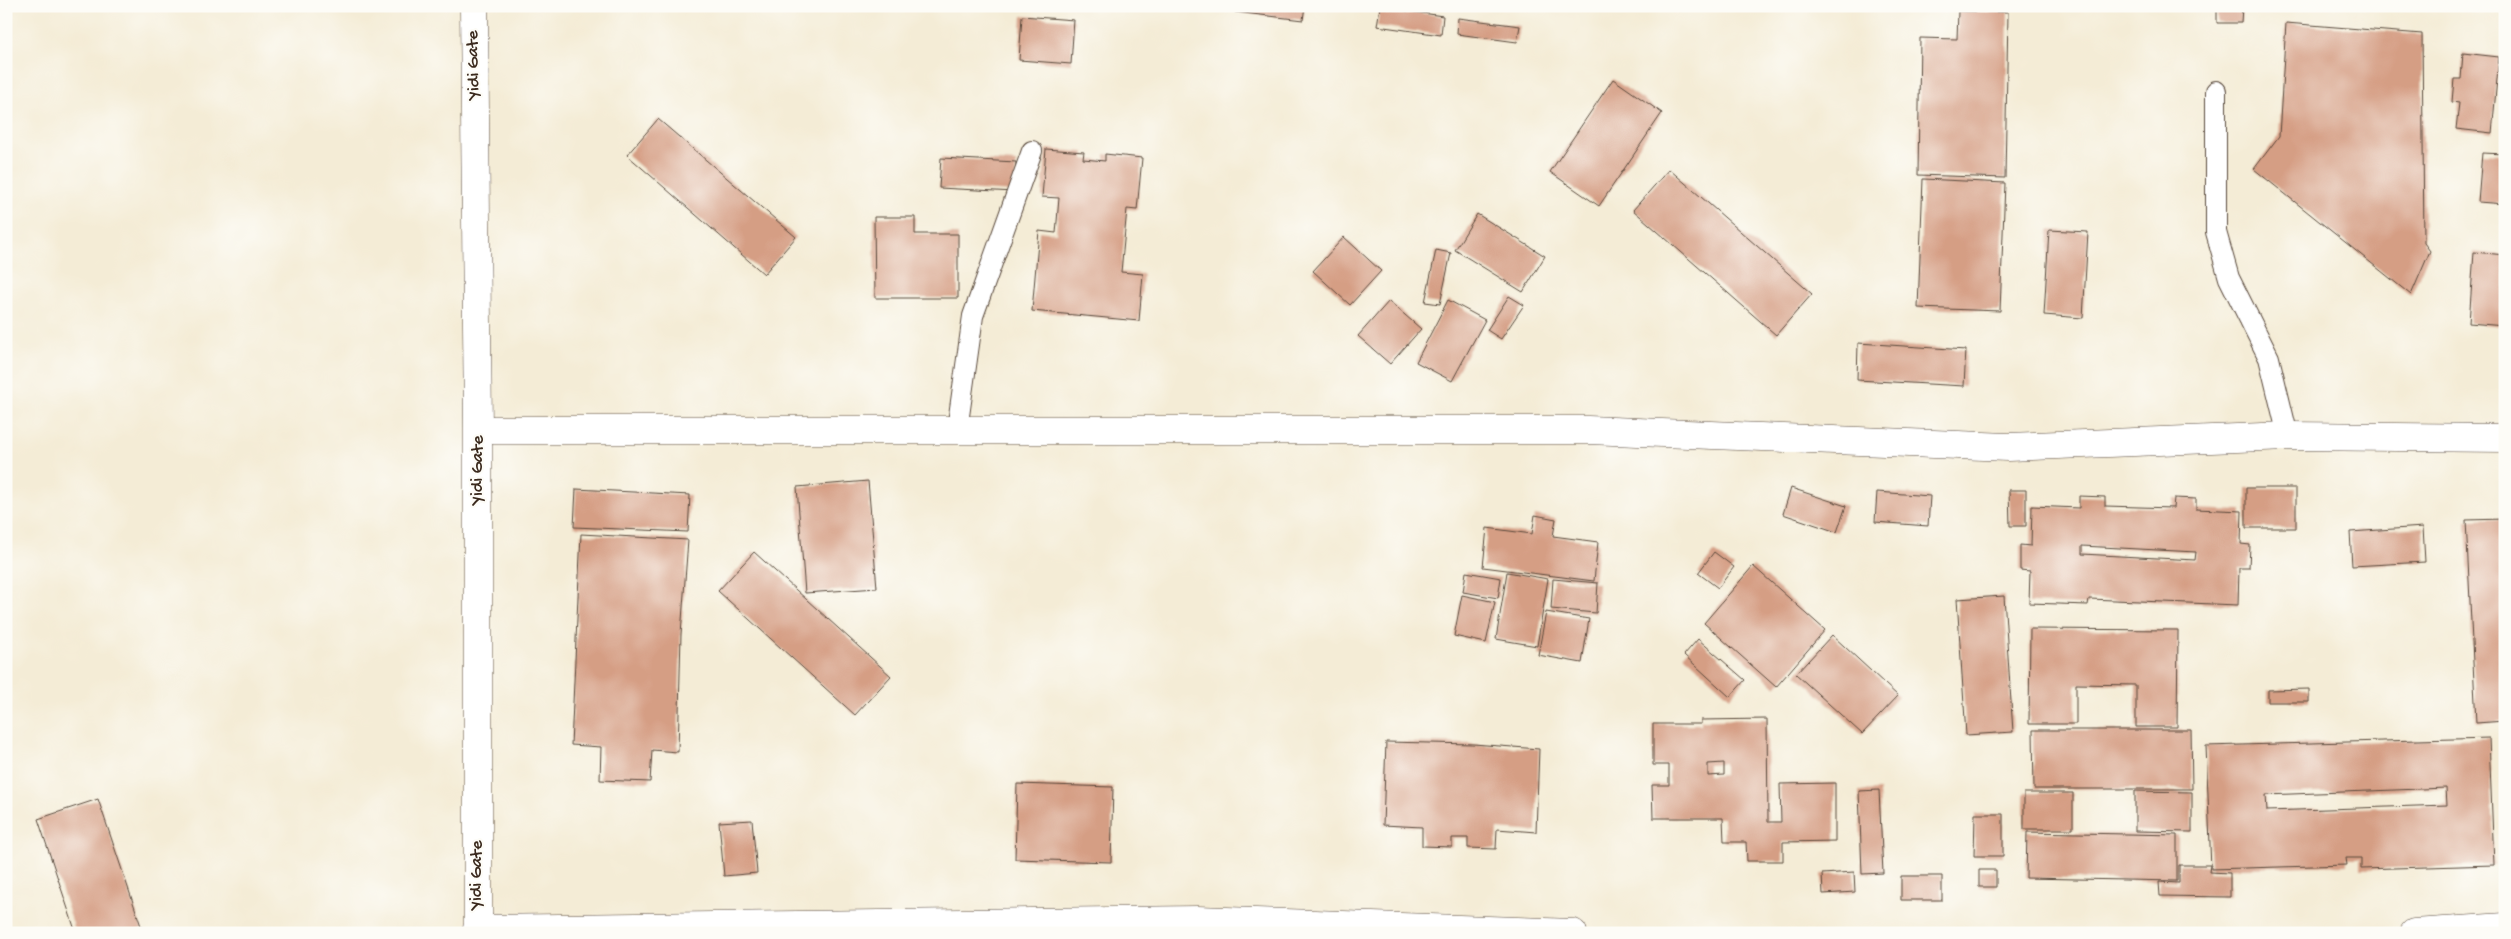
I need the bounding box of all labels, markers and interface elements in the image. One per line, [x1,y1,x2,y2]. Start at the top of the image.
street label: Yidi Gate [463,30,485,102]
street label: Yidi Gate [468,435,489,506]
street label: Yidi Gate [467,840,488,911]

